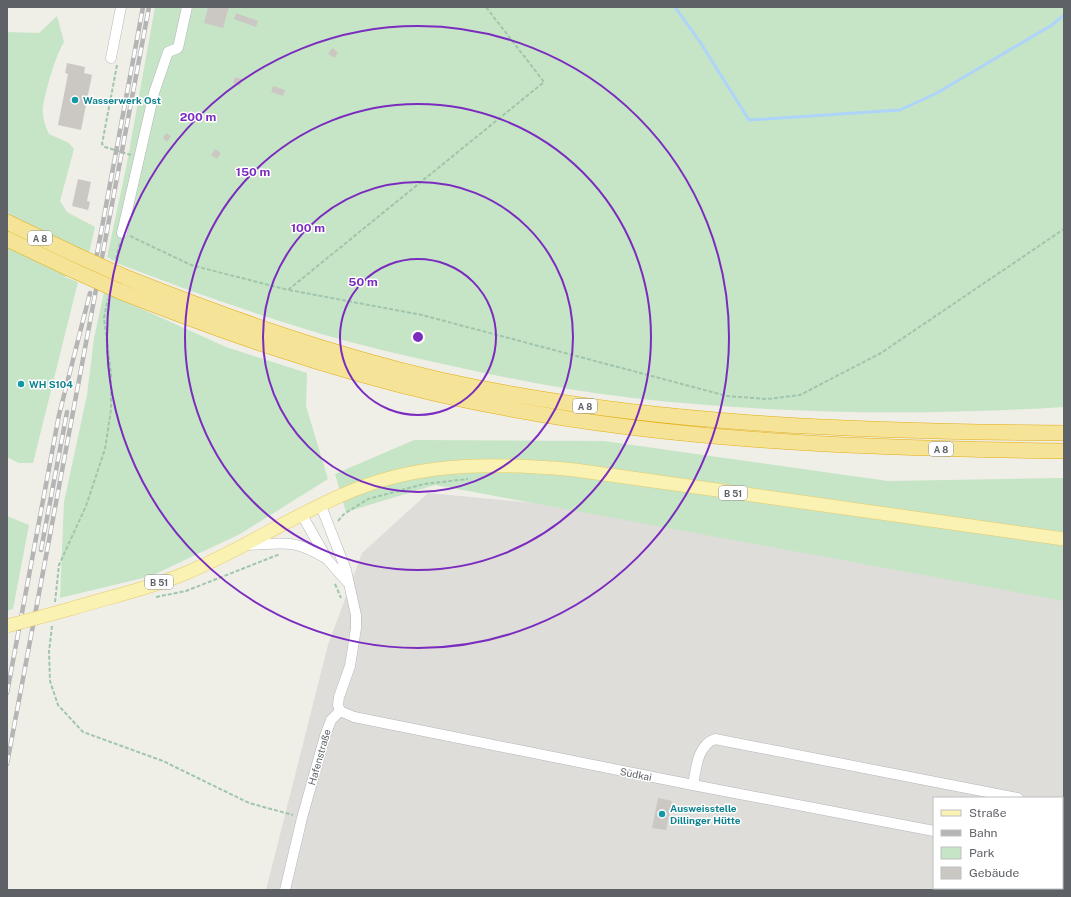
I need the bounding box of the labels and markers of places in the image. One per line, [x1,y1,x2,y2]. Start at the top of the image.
place label: Wasserwerk Ost [83,94,161,106]
marker: Wasserwerk Ost [70,95,80,105]
centre of rings [411,330,425,344]
place label: WH S104 [29,378,73,390]
marker: WH S104 [16,379,26,389]
place label: Ausweisstelle Dillinger Hütte [670,802,741,826]
marker: Ausweisstelle Dillinger Hütte [657,809,667,819]

